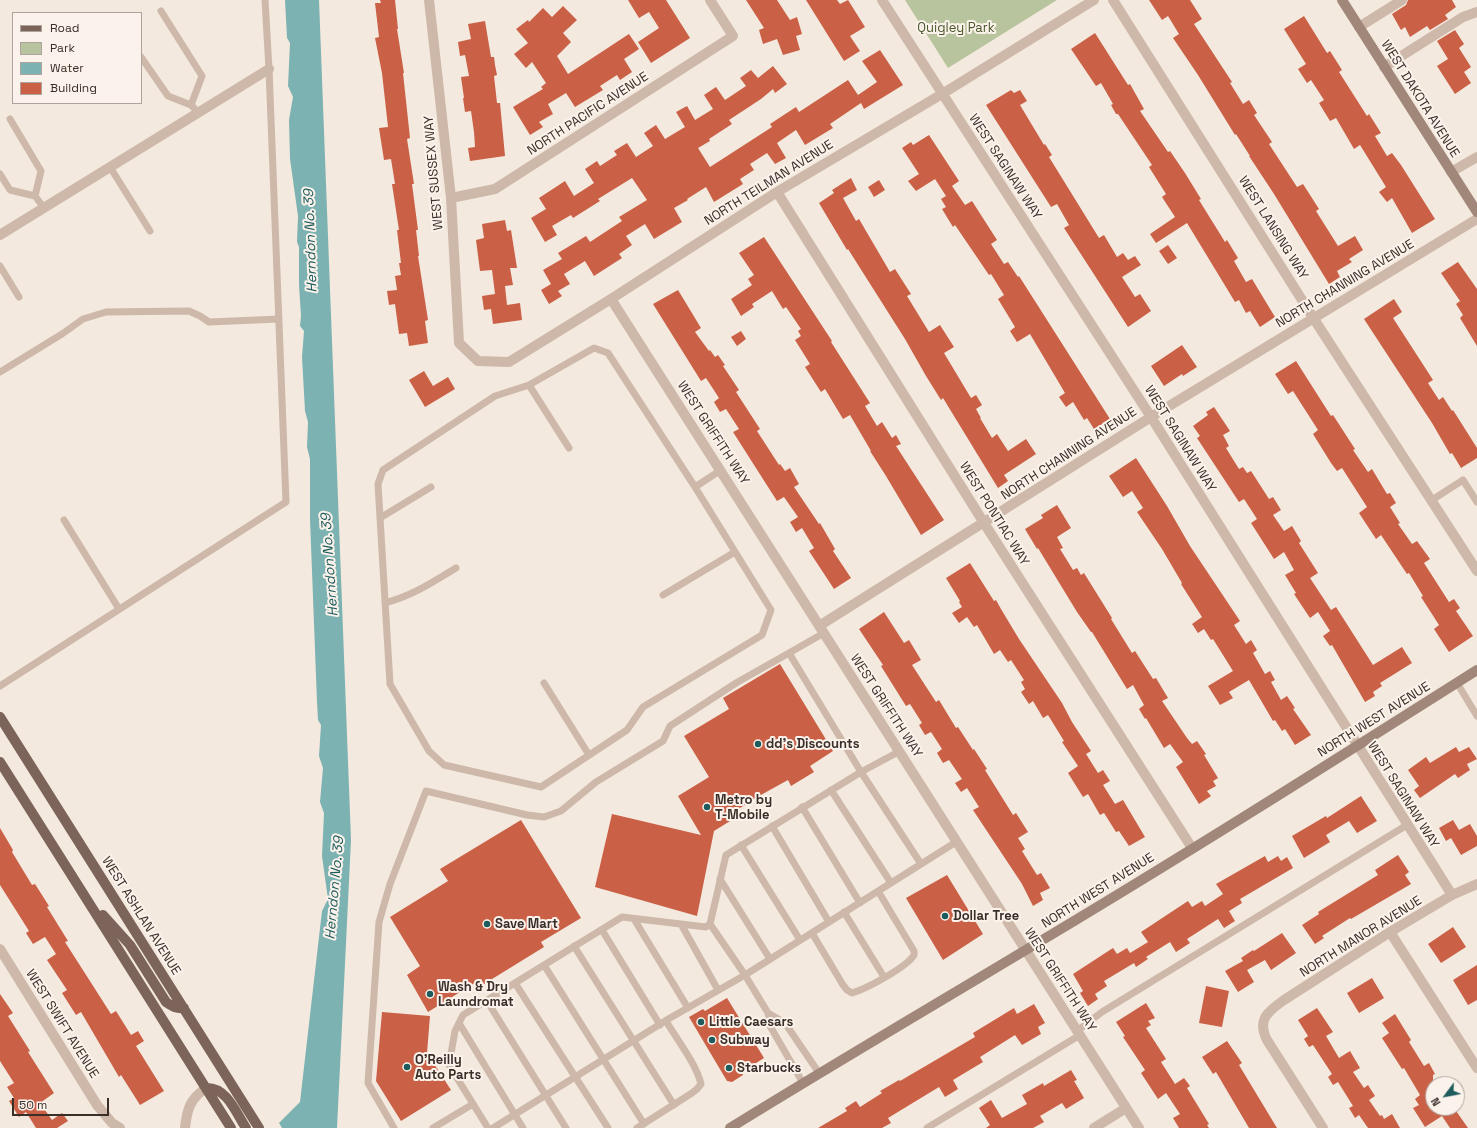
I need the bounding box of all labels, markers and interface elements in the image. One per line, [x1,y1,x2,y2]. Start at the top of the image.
legend [12,12,142,104]
text: Road [50,20,79,36]
park label: Quigley Park [917,20,995,36]
street label: WEST DAKOTA AVENUE [1377,37,1463,161]
text: Park [50,40,75,56]
text: Water [50,60,84,76]
street label: NORTH PACIFIC AVENUE [525,69,651,159]
text: Building [50,80,97,96]
street label: WEST SAGINAW WAY [965,111,1045,223]
street label: WEST SUSSEX WAY [421,115,447,231]
street label: NORTH TEILMAN AVENUE [702,137,836,229]
street label: WEST LANSING WAY [1235,173,1311,283]
water label: Herndon No. 39 [301,189,321,293]
street label: NORTH CHANNING AVENUE [1273,237,1417,331]
street label: WEST GRIFFITH WAY [674,378,752,488]
street label: WEST SAGINAW WAY [1141,383,1219,495]
street label: NORTH CHANNING AVENUE [998,404,1140,504]
street label: WEST PONTIAC WAY [956,459,1032,569]
water label: Herndon No. 39 [318,513,342,617]
street label: WEST GRIFFITH WAY [847,651,925,761]
street label: NORTH WEST AVENUE [1315,679,1433,761]
place label: dd's Discounts [766,736,859,752]
marker: dd's Discounts [753,739,763,749]
street label: WEST SAGINAW WAY [1364,739,1442,851]
place label: Metro by T-Mobile [715,792,772,823]
marker: Metro by T-Mobile [702,802,712,812]
water label: Herndon No. 39 [322,836,348,940]
street label: NORTH WEST AVENUE [1039,850,1157,932]
street label: WEST ASHLAN AVENUE [98,854,184,978]
street label: NORTH MANOR AVENUE [1297,893,1425,981]
place label: Dollar Tree [953,908,1019,924]
marker: Dollar Tree [940,911,950,921]
place label: Save Mart [495,916,558,932]
marker: Save Mart [482,919,492,929]
street label: WEST GRIFFITH WAY [1021,925,1099,1035]
street label: WEST SWIFT AVENUE [22,967,102,1081]
place label: Wash & Dry Laundromat [438,979,514,1010]
marker: Wash & Dry Laundromat [425,989,435,999]
place label: Little Caesars [709,1014,793,1030]
marker: Little Caesars [696,1017,706,1027]
place label: Subway [720,1032,770,1048]
marker: Subway [707,1035,717,1045]
place label: O'Reilly Auto Parts [415,1052,481,1083]
place label: Starbucks [737,1060,801,1076]
marker: O'Reilly Auto Parts [402,1062,412,1072]
marker: Starbucks [724,1063,734,1073]
north arrow [1425,1076,1465,1116]
scale bar [14,1090,111,1116]
text: N [1428,1095,1444,1109]
text: 50 m [19,1097,47,1113]

